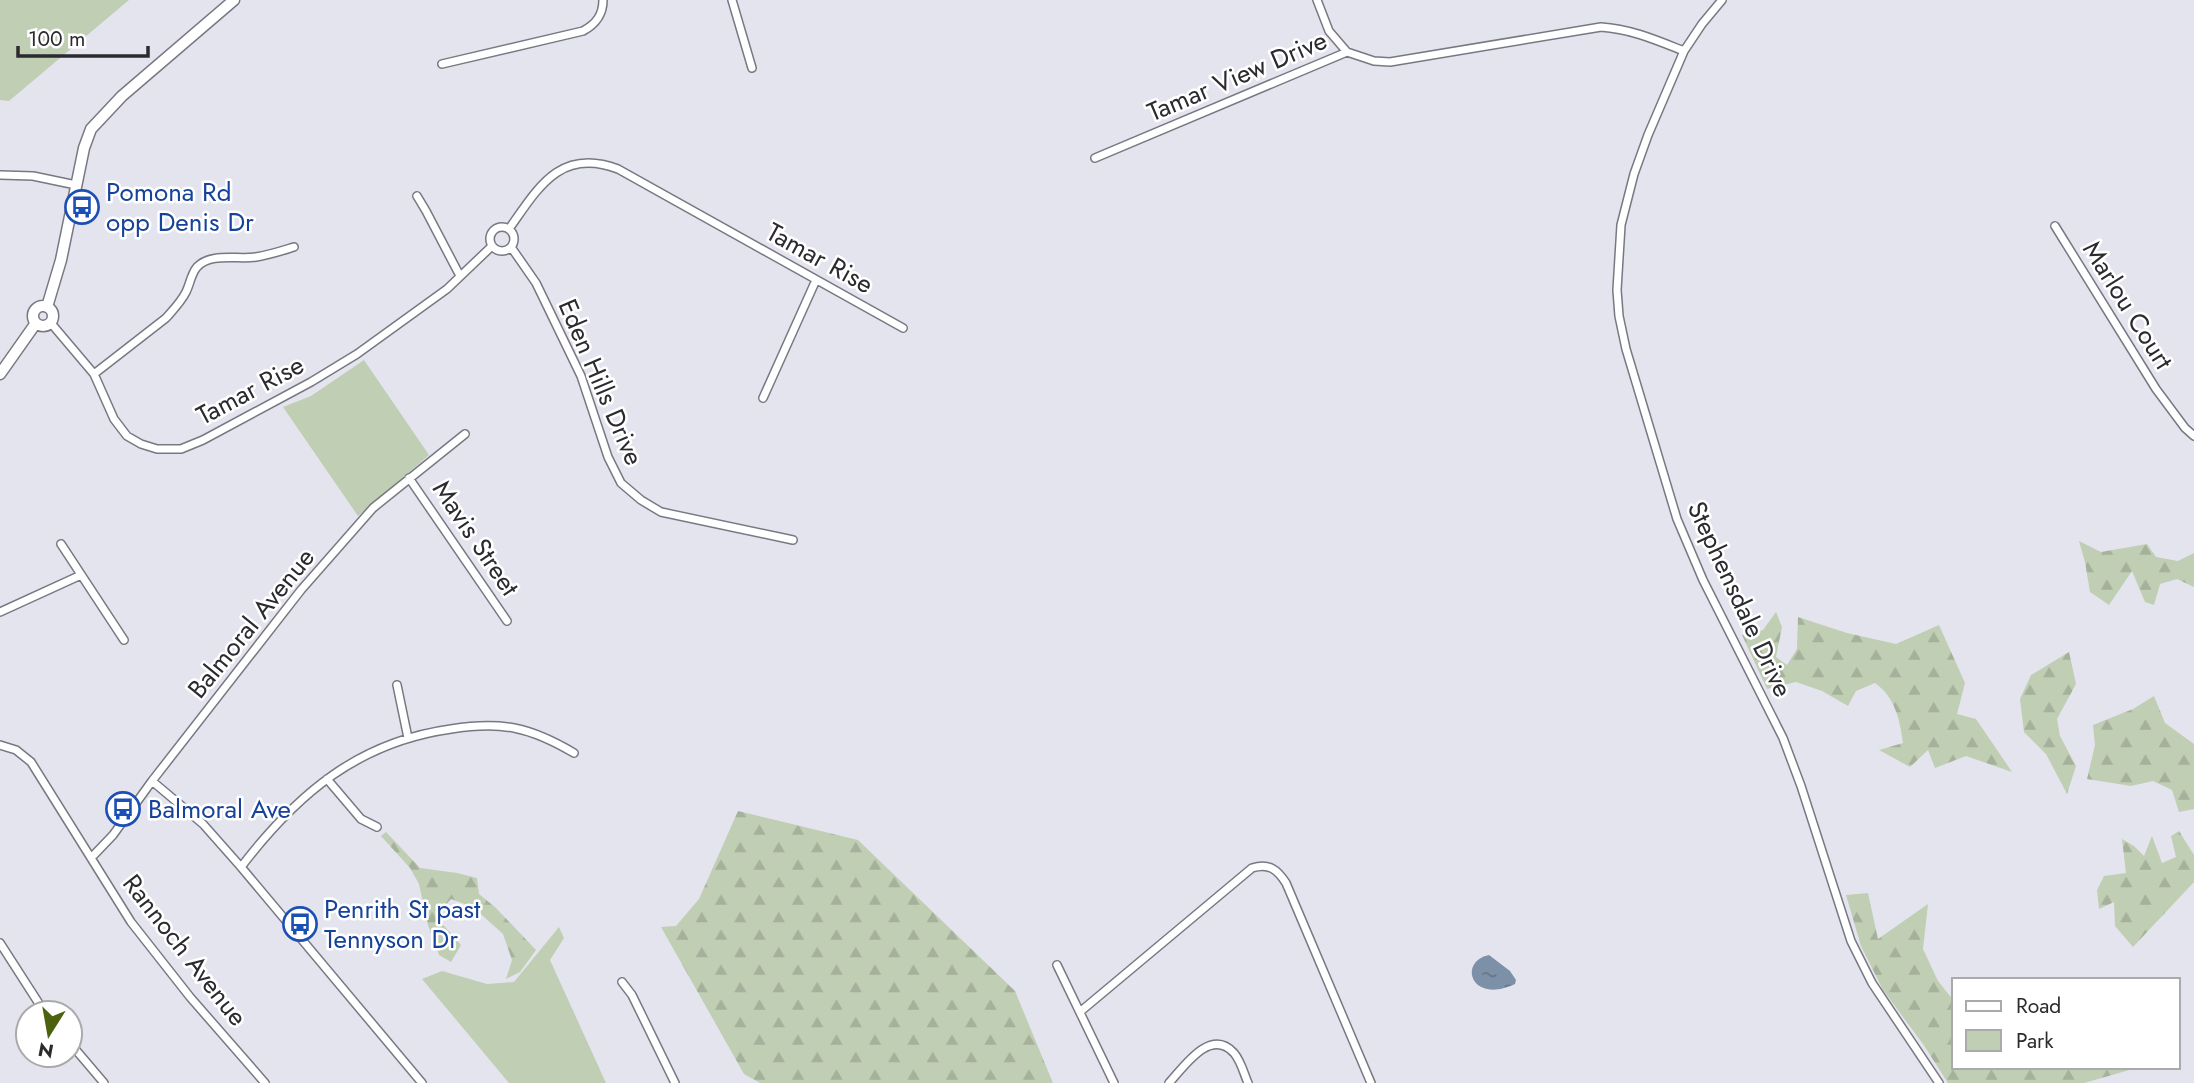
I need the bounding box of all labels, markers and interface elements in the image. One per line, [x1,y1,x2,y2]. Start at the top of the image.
scale bar [18,14,147,58]
street label: Tamar View Drive [1141,21,1333,131]
text: 100 m [28,24,85,54]
place label: Pomona Rd opp Denis Dr [106,173,254,241]
bus stop icon: Pomona Rd opp Denis Dr [63,188,101,226]
street label: Tamar Rise [760,213,880,303]
street label: Marlou Court [2073,233,2183,377]
street label: Eden Hills Drive [549,293,653,471]
street label: Tamar Rise [190,346,310,434]
street label: Mavis Street [423,473,529,604]
street label: Stephensdale Drive [1678,495,1802,703]
street label: Balmoral Avenue [178,540,324,706]
bus stop icon: Balmoral Ave [104,790,142,828]
place label: Balmoral Ave [148,790,291,828]
street label: Rannoch Avenue [114,866,256,1034]
place label: Penrith St past Tennyson Dr [324,890,481,958]
bus stop icon: Penrith St past Tennyson Dr [281,905,319,943]
legend [1952,978,2180,1069]
text: Road [2016,991,2061,1021]
north arrow [14,999,84,1069]
text: Park [2016,1026,2054,1056]
text: N [36,1036,56,1065]

